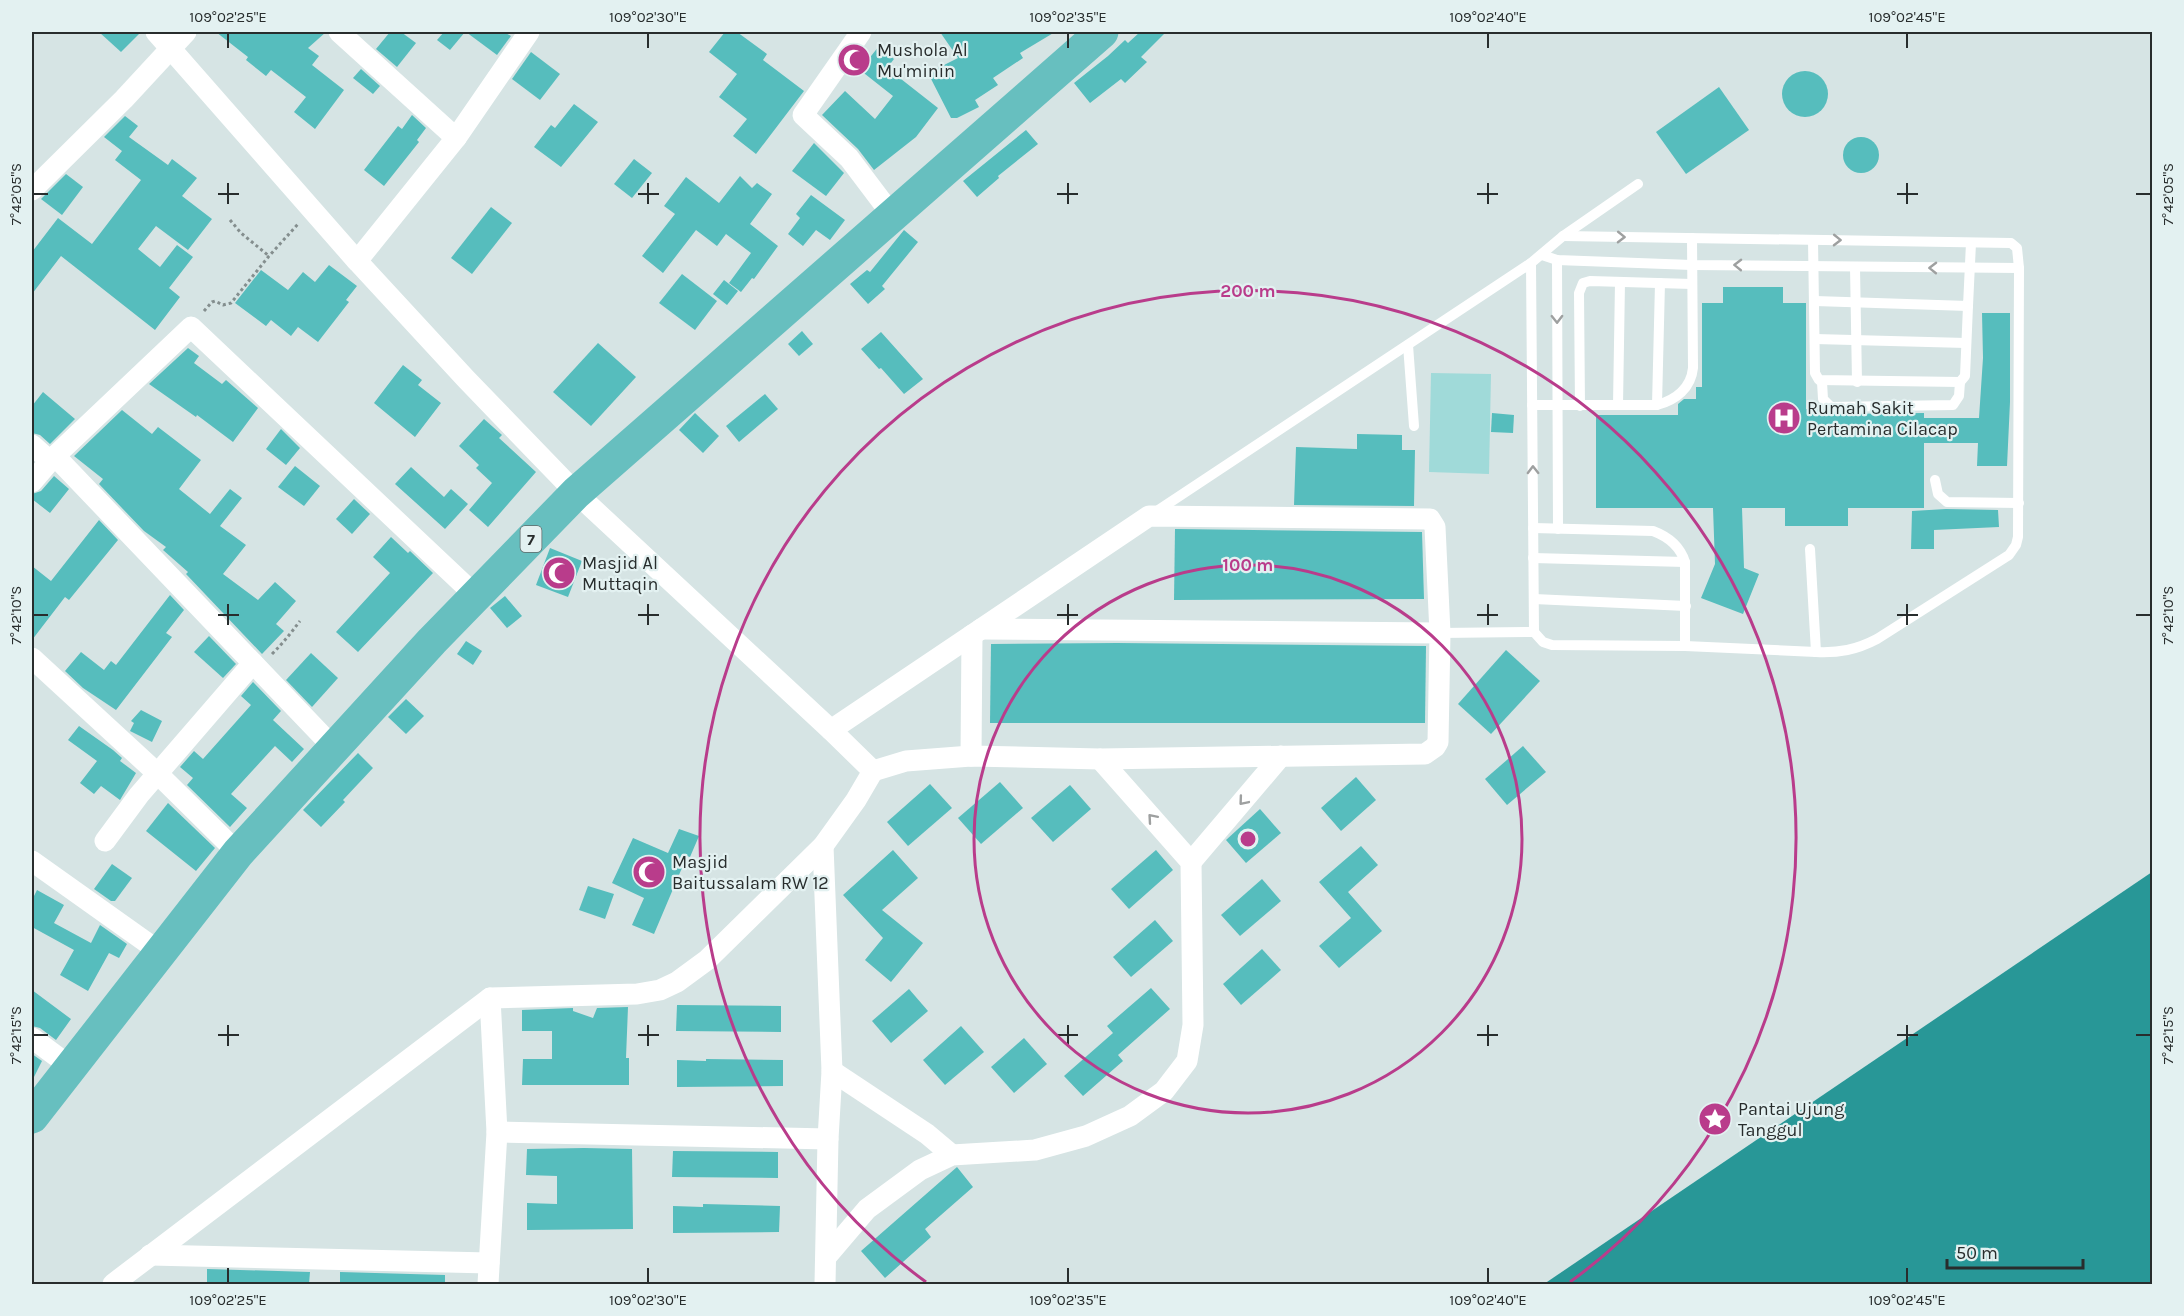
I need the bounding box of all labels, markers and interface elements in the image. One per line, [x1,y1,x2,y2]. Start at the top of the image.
text: 109°02'25"E [189,8,267,26]
text: 109°02'30"E [609,8,687,26]
text: 109°02'35"E [1029,8,1107,26]
text: 109°02'40"E [1449,8,1527,26]
text: 109°02'45"E [1868,8,1946,26]
place label: Mushola Al Mu'minin [877,39,968,82]
mosque icon: Mushola Al Mu'minin [836,42,872,78]
text: 7°42'05"S [7,163,25,225]
text: 7°42'05"S [2159,163,2177,225]
one-way arrow [1617,231,1626,243]
one-way arrow [1833,234,1842,246]
one-way arrow [1733,259,1742,272]
one-way arrow [1928,261,1937,274]
text: 200 m [1220,280,1276,302]
one-way arrow [1551,314,1564,323]
place label: Rumah Sakit Pertamina Cilacap [1807,397,1958,440]
hospital icon: Rumah Sakit Pertamina Cilacap [1766,400,1802,436]
one-way arrow [1526,465,1539,474]
road number: 7 [520,526,542,552]
place label: Masjid Al Muttaqin [582,552,658,595]
text: 100 m [1223,554,1273,576]
mosque icon: Masjid Al Muttaqin [541,555,577,591]
text: 7°42'10"S [7,586,25,644]
text: 7°42'10"S [2159,586,2177,644]
one-way arrow [1239,794,1250,805]
one-way arrow [1148,815,1159,825]
centre of rings [1238,829,1258,849]
place label: Masjid Baitussalam RW 12 [672,851,829,894]
mosque icon: Masjid Baitussalam RW 12 [631,854,667,890]
text: 7°42'15"S [7,1006,25,1064]
text: 7°42'15"S [2159,1006,2177,1064]
place label: Pantai Ujung Tanggul [1738,1098,1844,1141]
place icon: Pantai Ujung Tanggul [1697,1101,1733,1137]
scale bar [1947,1232,2084,1270]
text: 50 m [1956,1242,1998,1264]
text: 109°02'25"E [189,1291,267,1309]
text: 109°02'30"E [609,1291,687,1309]
text: 109°02'35"E [1029,1291,1107,1309]
text: 109°02'40"E [1449,1291,1527,1309]
text: 109°02'45"E [1868,1291,1946,1309]

